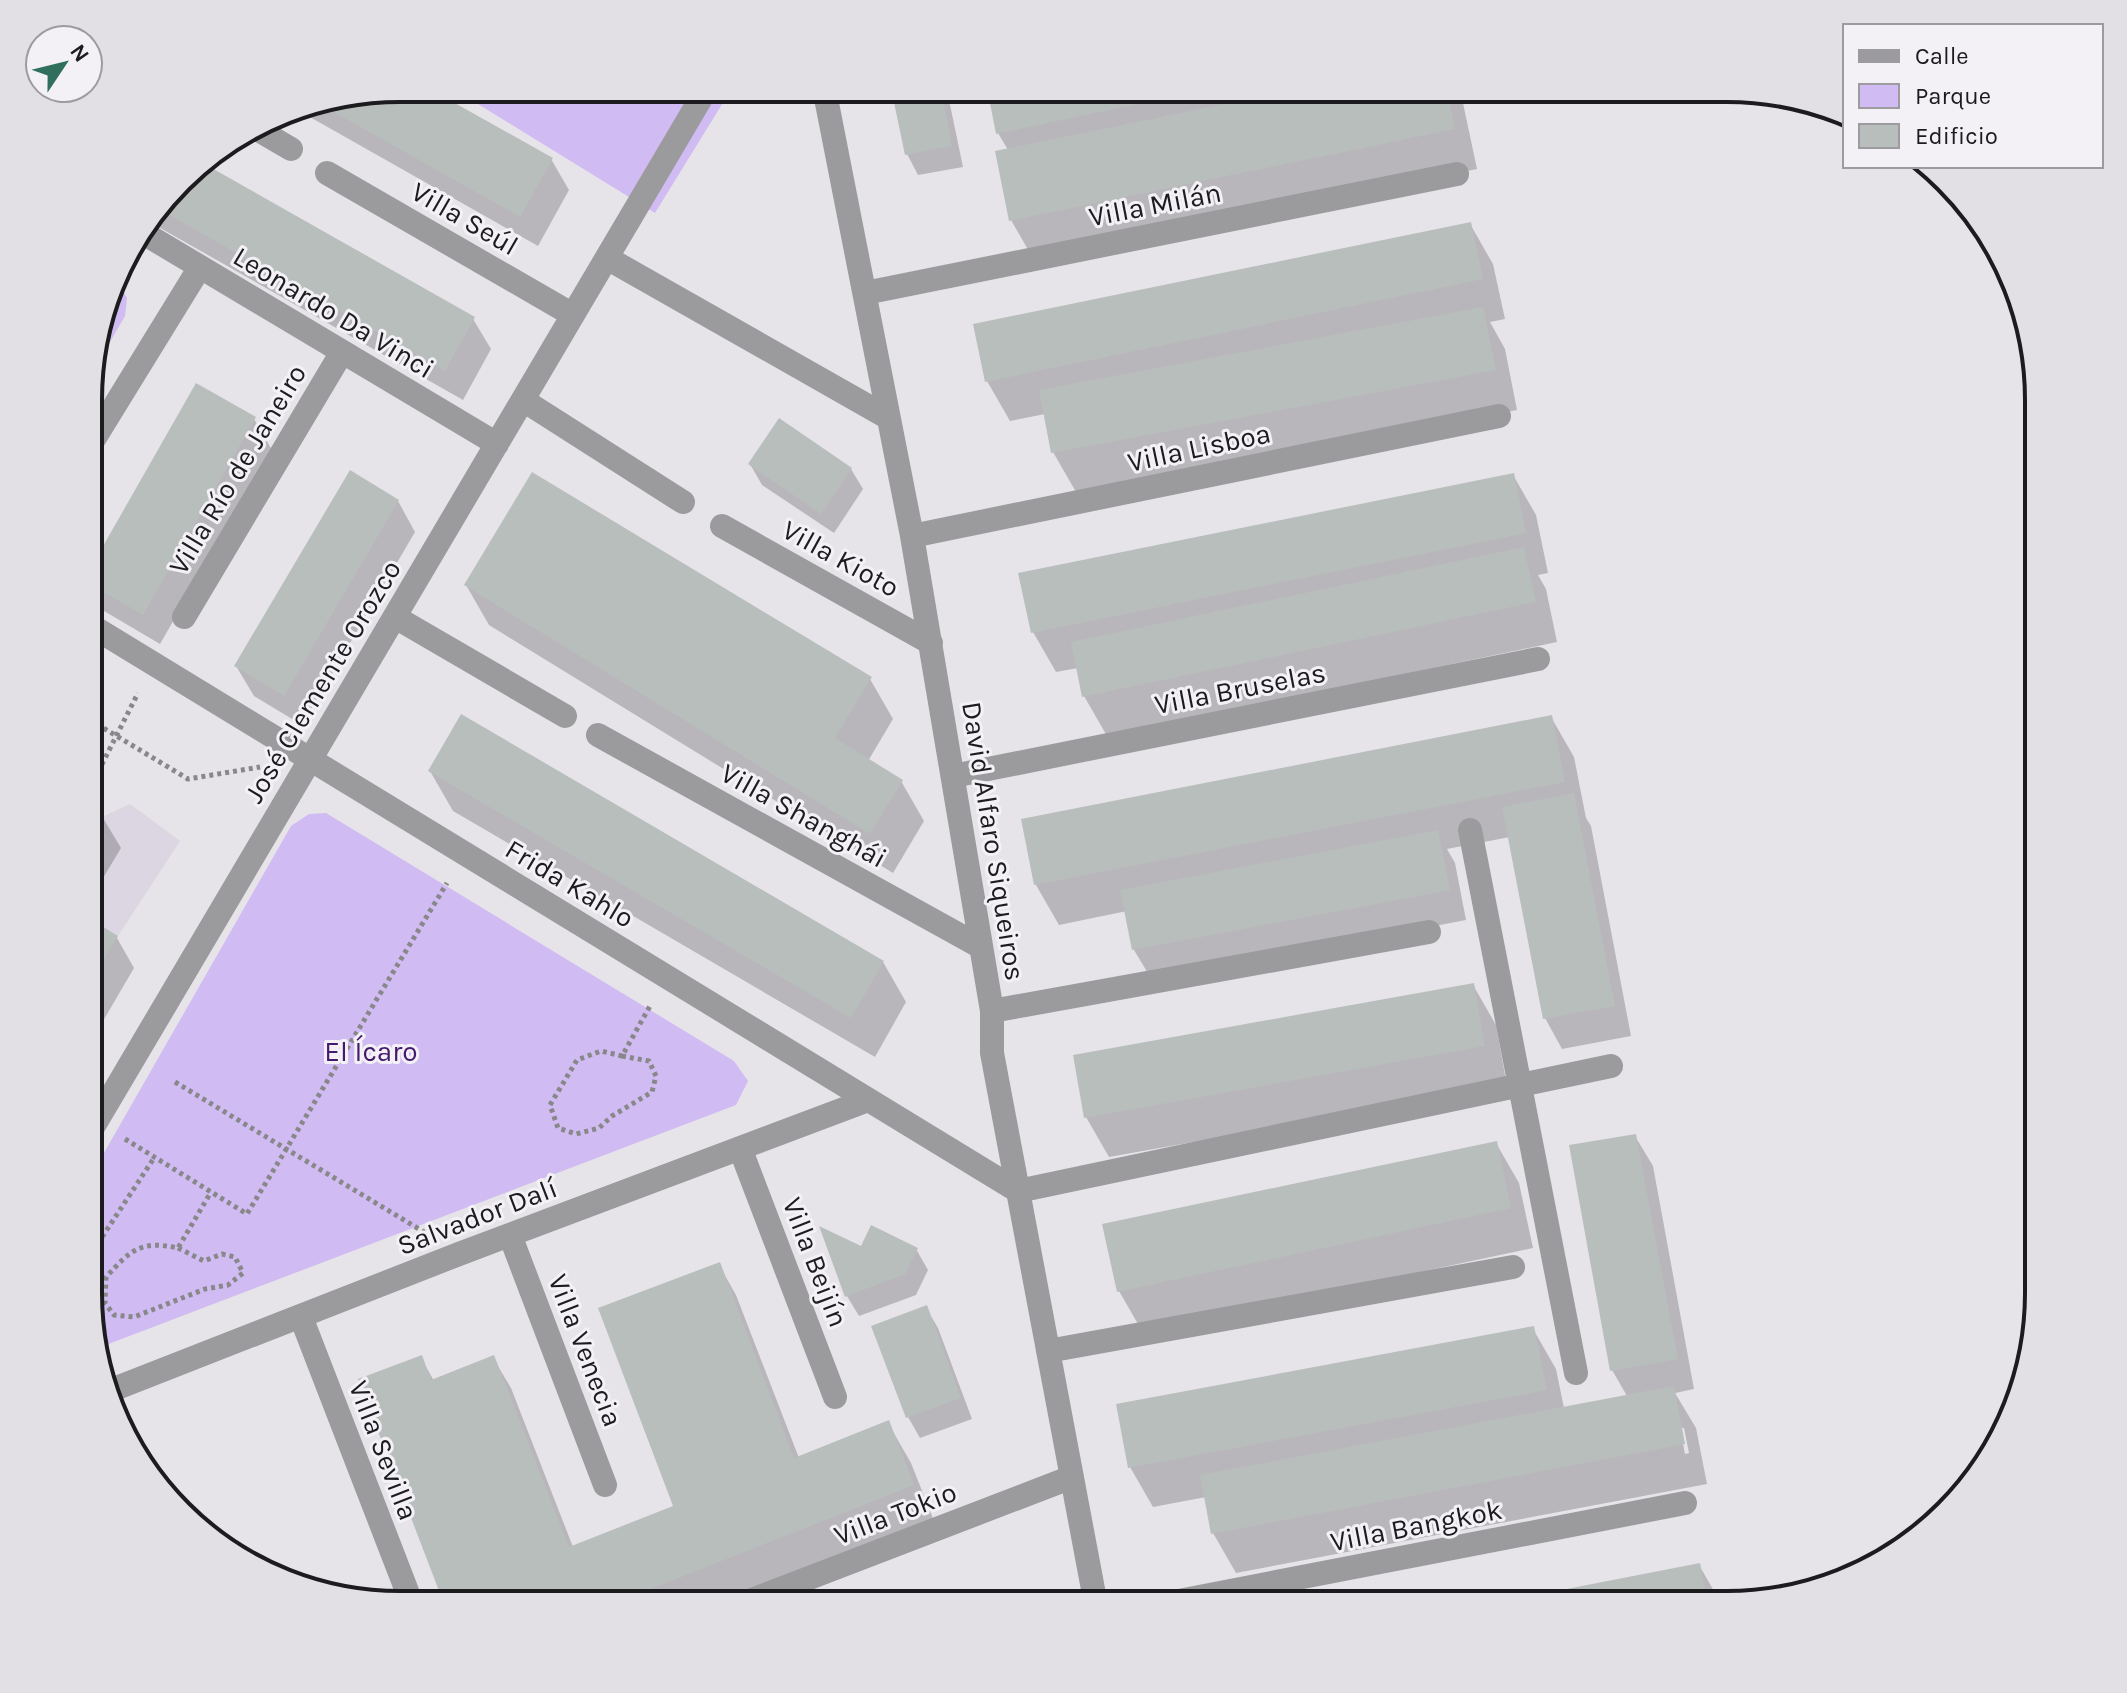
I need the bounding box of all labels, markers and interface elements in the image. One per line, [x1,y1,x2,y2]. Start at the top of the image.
north arrow [24,24,104,104]
legend [1843,24,2103,168]
text: N [64,39,95,67]
text: Calle [1915,42,1969,70]
text: Parque [1915,82,1991,110]
text: Edificio [1915,122,1998,150]
street label: Villa Seúl [405,175,524,262]
street label: Villa Milán [1086,176,1224,233]
street label: Leonardo Da Vinci [227,240,440,385]
street label: Villa Río de Janeiro [162,358,313,580]
street label: Villa Lisboa [1125,416,1274,479]
street label: Villa Kioto [777,513,905,604]
street label: José Clemente Orozco [237,554,408,809]
street label: Villa Bruselas [1152,656,1328,721]
street label: David Alfaro Siqueiros [955,699,1032,983]
street label: Villa Shanghái [715,756,892,875]
street label: Frida Kahlo [499,832,640,935]
park label: El Ícaro [324,1034,418,1068]
street label: Salvador Dalí [393,1171,562,1262]
street label: Villa Beijín [776,1193,855,1332]
street label: Villa Venecia [541,1269,630,1431]
street label: Villa Sevilla [342,1376,425,1525]
street label: Villa Tokio [829,1475,961,1552]
street label: Villa Bangkok [1327,1493,1505,1558]

